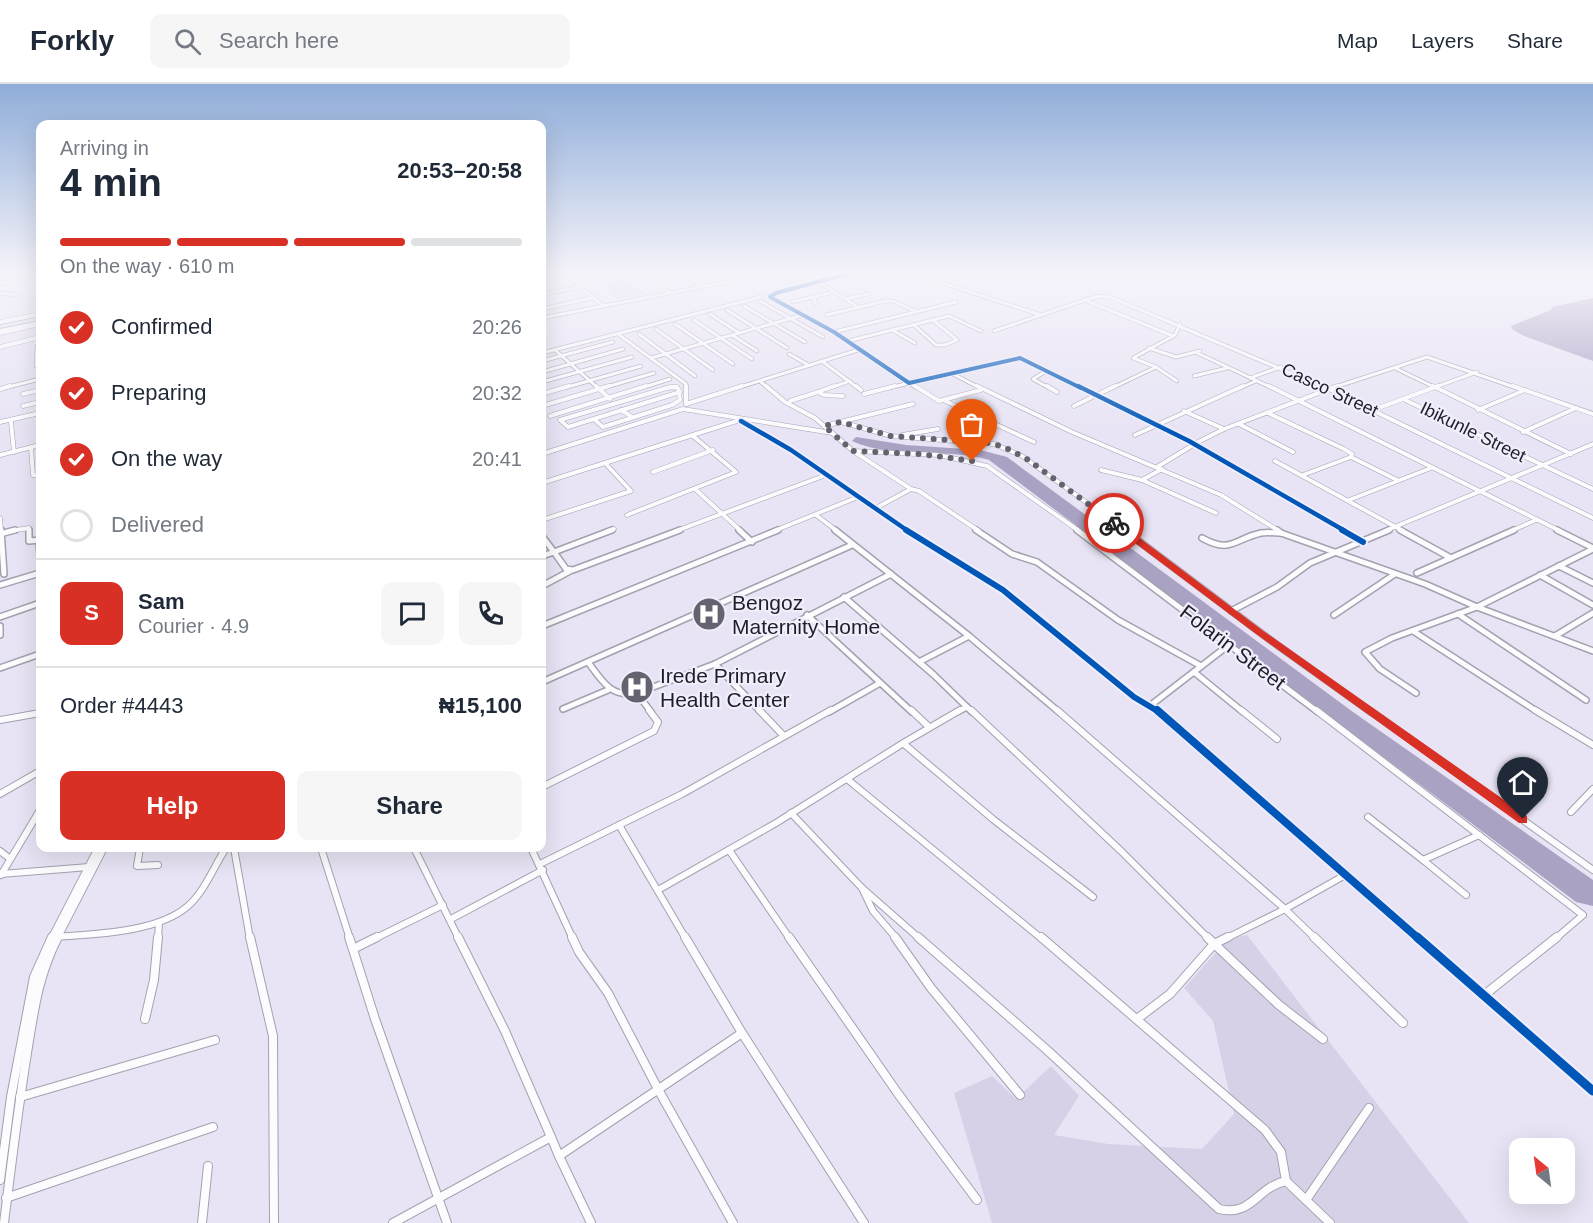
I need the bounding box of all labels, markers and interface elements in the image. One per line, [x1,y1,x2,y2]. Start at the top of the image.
search box [150,14,570,68]
text: Forkly [30,25,114,56]
icon: search [171,25,204,58]
text: Search here [219,28,339,53]
text: Map [1337,29,1378,52]
text: Layers [1411,29,1474,52]
text: Share [1507,29,1563,52]
text: Arriving in [60,137,149,159]
text: 20:53–20:58 [397,158,522,183]
text: 4 min [60,161,162,204]
text: On the way · 610 m [60,255,235,277]
icon: check [60,311,93,344]
text: Confirmed [111,314,212,339]
text: 20:26 [472,316,522,338]
street label: Casco Street [1279,359,1381,421]
icon: check [60,377,93,410]
text: Preparing [111,380,206,405]
text: 20:32 [472,382,522,404]
street label: Ibikunle Street [1417,398,1529,466]
pin [946,399,997,461]
icon: bag [955,408,988,441]
icon: check [60,443,93,476]
text: On the way [111,446,222,471]
text: 20:41 [472,448,522,470]
courier [1084,493,1144,553]
icon: bike [1098,507,1131,540]
text: Delivered [111,512,204,537]
button: chat [381,582,444,645]
button: phone [459,582,522,645]
text: Sam [138,589,184,614]
place label: Bengoz Maternity Home [732,591,880,638]
hospital icon: Bengoz Maternity Home [691,596,727,632]
text: S [84,600,99,625]
street label: Folarin Street [1176,600,1290,694]
text: Courier · 4.9 [138,615,249,637]
place label: Irede Primary Health Center [660,664,790,711]
hospital icon: Irede Primary Health Center [619,669,655,705]
text: Order #4443 [60,693,184,718]
text: ₦15,100 [439,693,522,718]
pin [1497,757,1548,819]
icon: home [1506,766,1539,799]
button: Help [60,771,285,840]
button: Share [297,771,522,840]
north arrow [1509,1138,1575,1204]
map controls [1509,1138,1575,1204]

